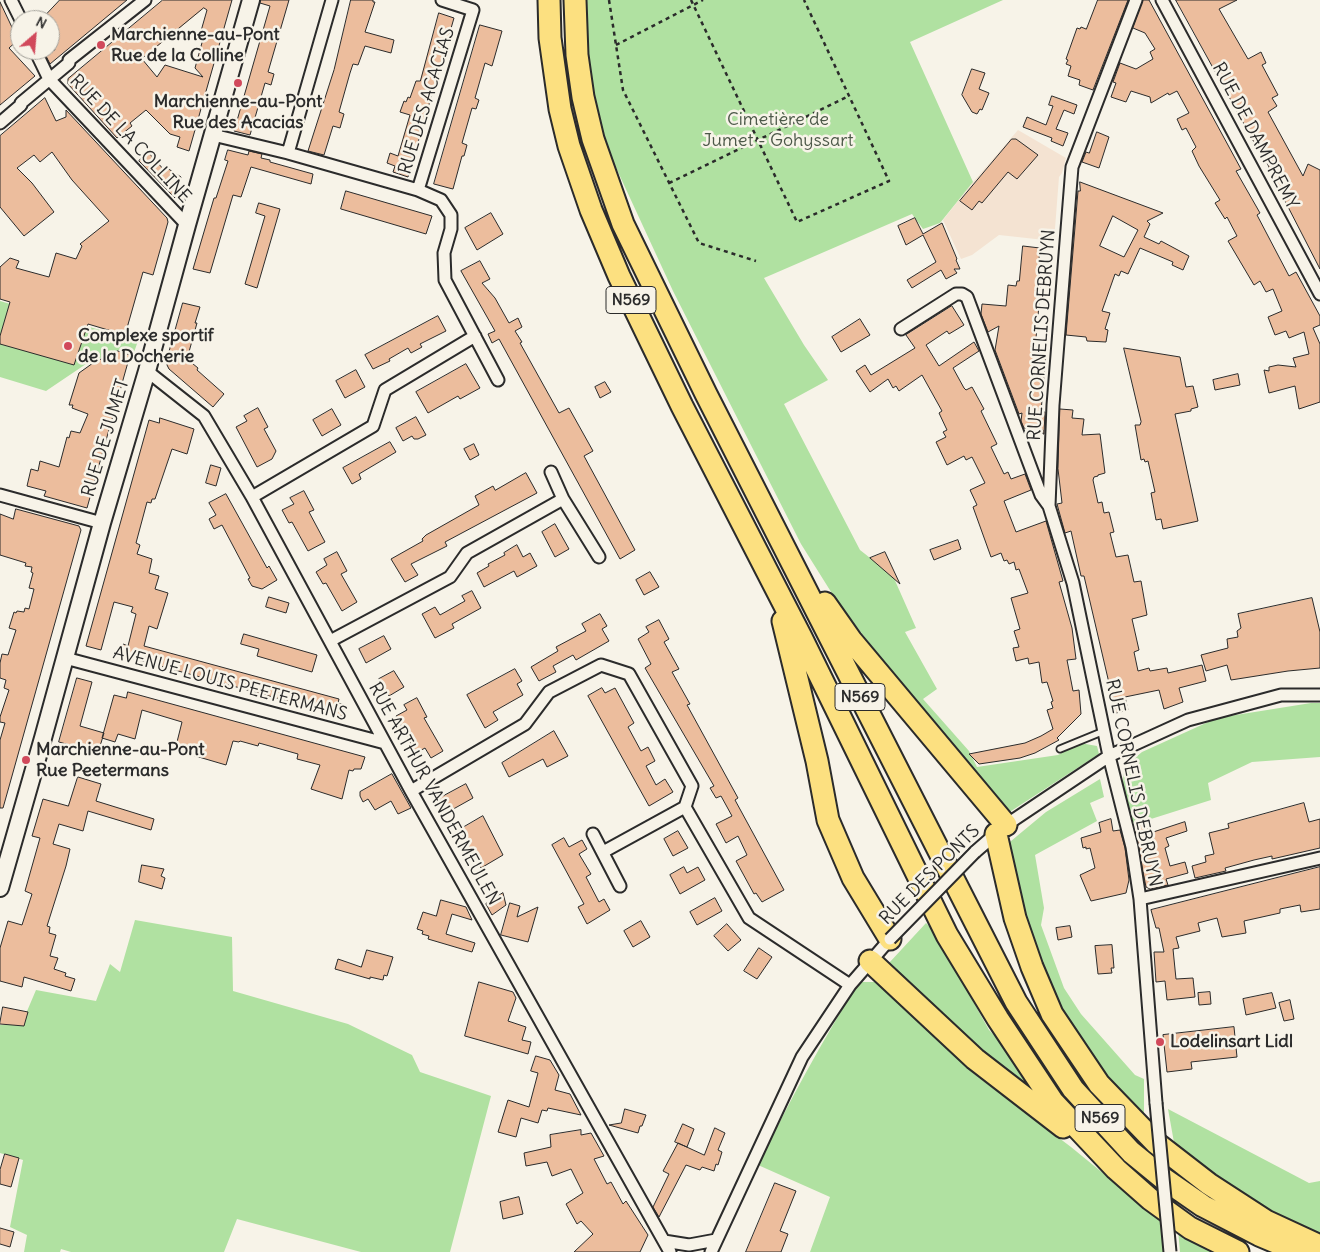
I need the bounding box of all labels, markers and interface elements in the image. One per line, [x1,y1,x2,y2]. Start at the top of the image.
north arrow [10,10,60,60]
text: N [33,12,50,33]
place label: Marchienne-au-Pont Rue de la Colline [111,24,279,66]
street label: RUE DES ACACIAS [394,25,460,177]
marker: Marchienne-au-Pont Rue de la Colline [95,39,107,51]
street label: RUE DE DAMPREMY [1207,59,1303,213]
street label: RUE DE LA COLLINE [65,70,195,208]
marker: Marchienne-au-Pont Rue des Acacias [232,77,244,89]
place label: Marchienne-au-Pont Rue des Acacias [154,91,322,134]
park label: Cimetière de Jumet - Gohyssart [702,109,854,152]
street label: RUE CORNELIS DEBRUYN [1024,229,1060,441]
road number: N569 [606,286,656,314]
place label: Complexe sportif de la Docherie [78,325,214,368]
marker: Complexe sportif de la Docherie [62,340,74,352]
street label: RUE DE JUMET [78,376,134,500]
street label: AVENUE LOUIS PEETERMANS [110,642,350,726]
street label: RUE CORNELIS DEBRUYN [1100,677,1166,889]
street label: RUE ARTHUR VANDERMEULEN [364,679,504,909]
road number: N569 [835,684,885,710]
place label: Marchienne-au-Pont Rue Peetermans [36,739,204,782]
marker: Marchienne-au-Pont Rue Peetermans [20,754,32,766]
street label: RUE DES PONTS [875,820,985,930]
place label: Lodelinsart Lidl [1170,1031,1293,1053]
marker: Lodelinsart Lidl [1154,1036,1166,1048]
road number: N569 [1075,1104,1125,1132]

